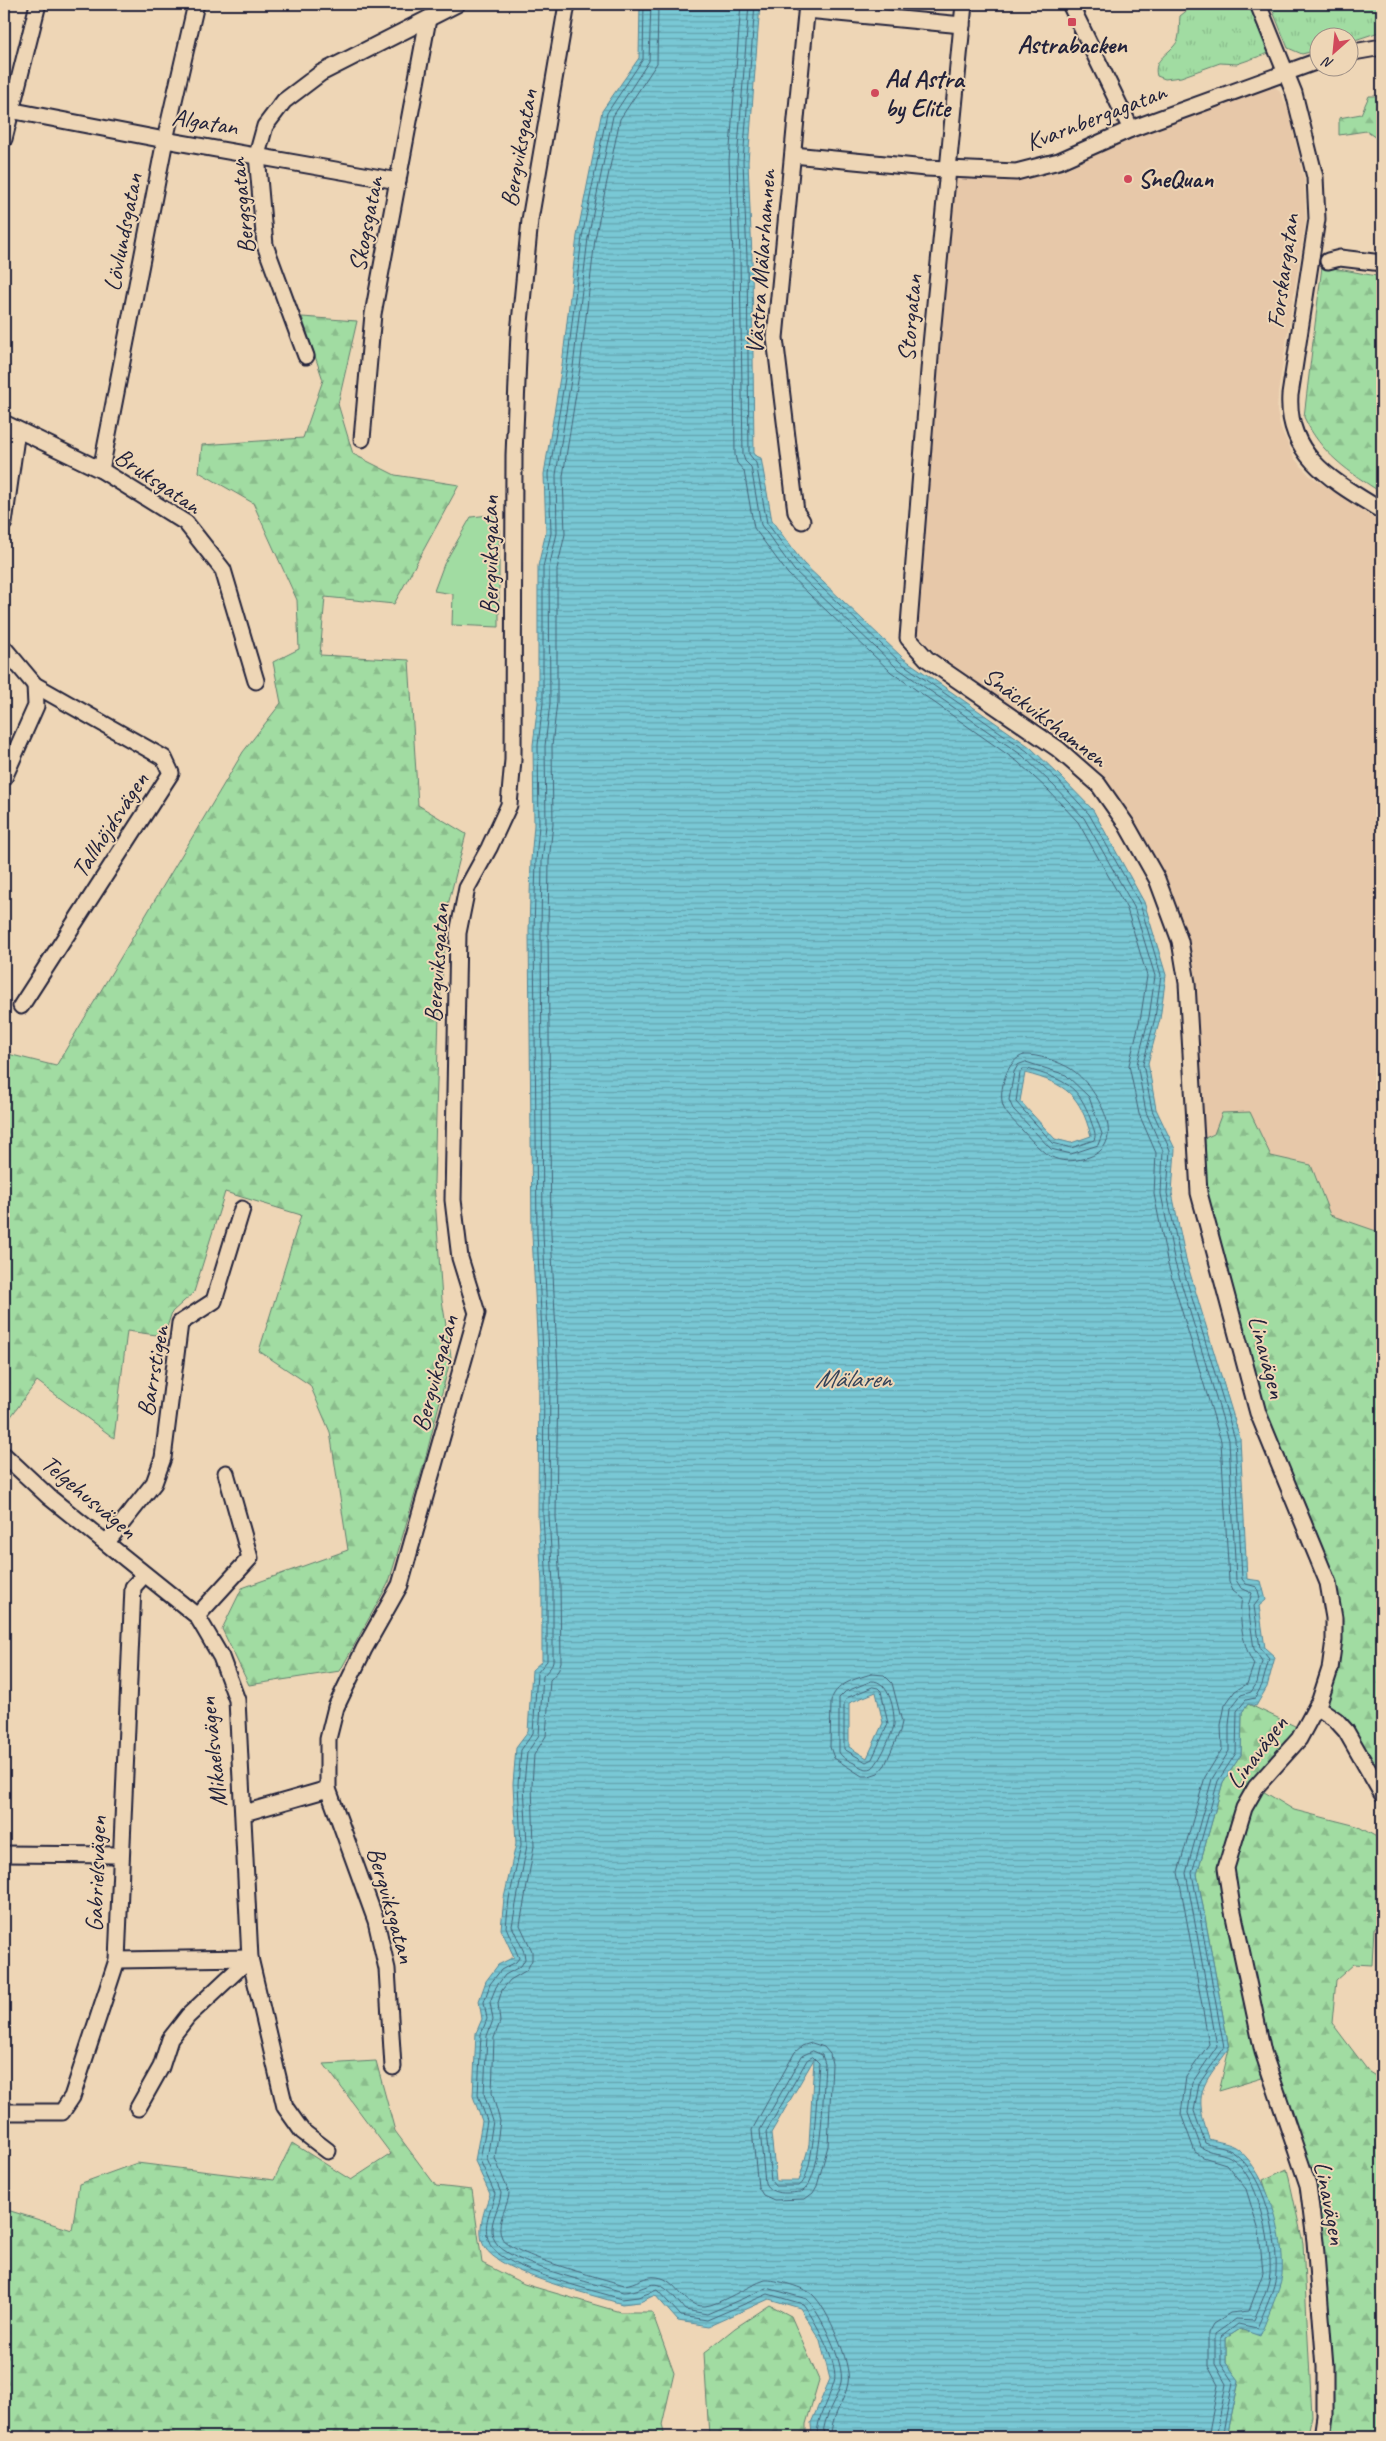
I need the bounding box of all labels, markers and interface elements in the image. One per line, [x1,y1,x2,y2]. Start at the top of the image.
marker: Astrabacken [1066,16,1078,28]
north arrow [1308,28,1358,78]
place label: Astrabacken [1017,29,1128,61]
text: N [1319,53,1336,73]
place label: Ad Astra by Elite [885,63,966,124]
street label: Kvarnbergagatan [1021,75,1172,158]
street label: Bergviksgatan [493,86,545,209]
marker: Ad Astra by Elite [869,87,881,99]
street label: Algatan [170,101,241,143]
street label: Bergsgatan [221,155,263,256]
place label: SneQuan [1138,163,1214,195]
street label: Västra Mälarhamnen [739,167,784,355]
street label: Lövlundsgatan [96,170,150,294]
street label: Skogsgatan [341,172,391,275]
marker: SneQuan [1122,173,1134,185]
street label: Forskargatan [1259,211,1307,330]
street label: Storgatan [890,272,930,363]
street label: Bruksgatan [109,440,209,523]
street label: Bergviksgatan [474,495,506,615]
street label: Snäckvikshamnen [976,660,1115,775]
street label: Tallhöjdsvägen [64,765,156,884]
street label: Bergviksgatan [417,902,457,1024]
street label: Bergviksgatan [404,1311,466,1435]
street label: Linavägen [1241,1312,1294,1403]
street label: Barrstigen [129,1321,177,1419]
water label: Mälaren [815,1362,893,1395]
street label: Telgehusvägen [35,1448,144,1547]
street label: Mikaelsvägen [191,1695,235,1809]
street label: Linavägen [1219,1708,1296,1795]
street label: Gabrielsvägen [78,1815,114,1933]
street label: Bergviksgatan [359,1843,423,1967]
street label: Linavägen [1306,2159,1354,2248]

